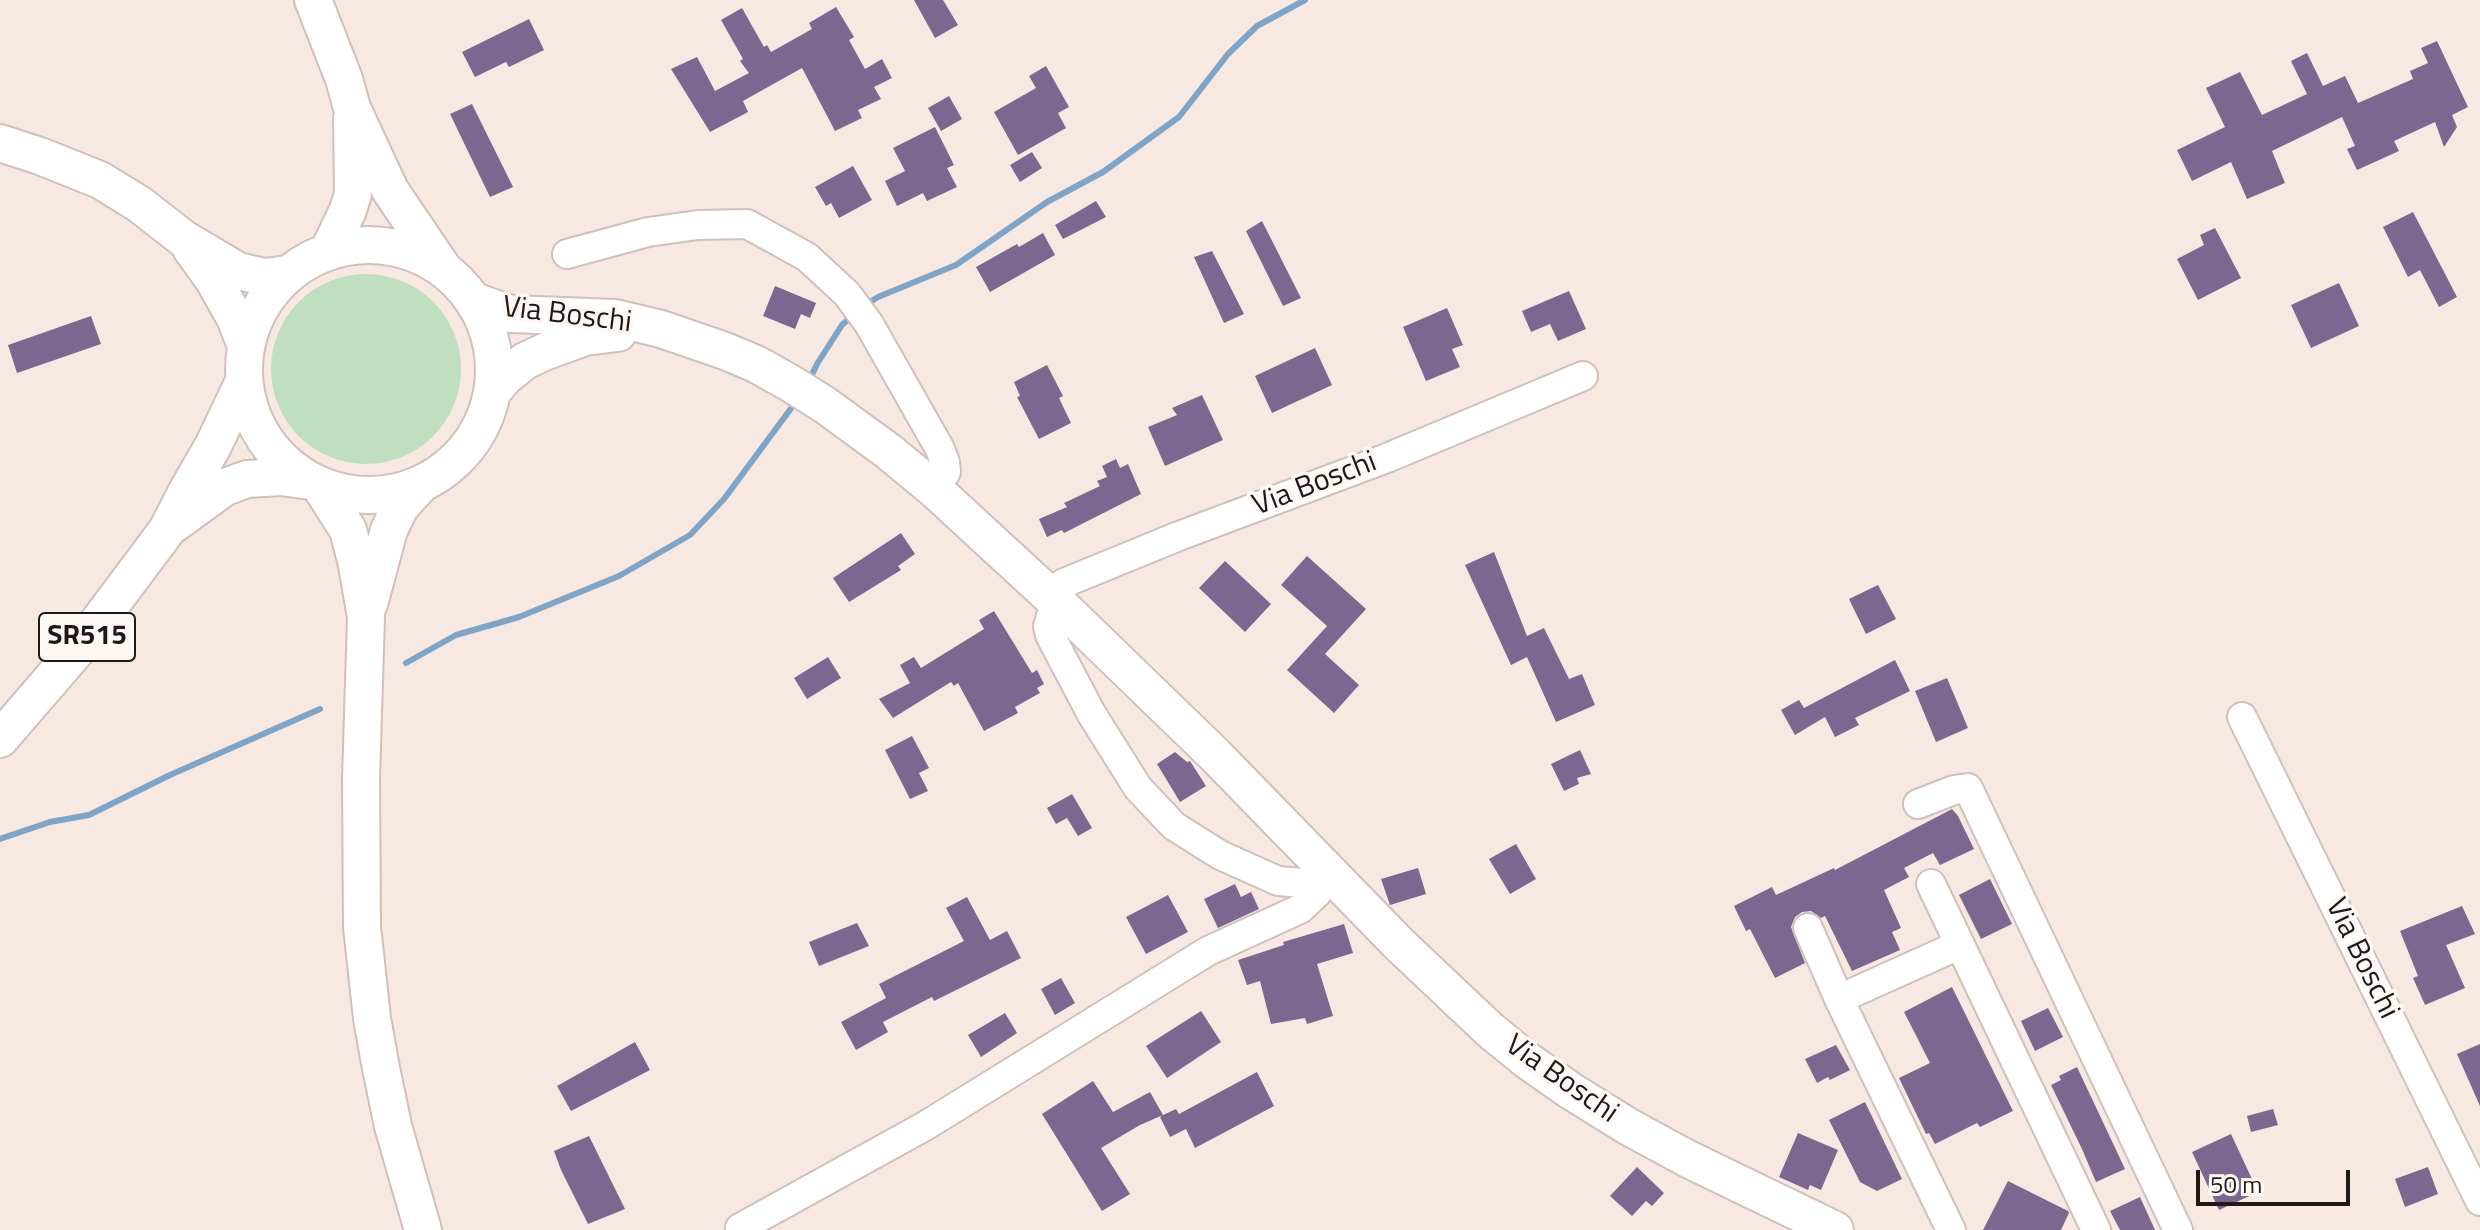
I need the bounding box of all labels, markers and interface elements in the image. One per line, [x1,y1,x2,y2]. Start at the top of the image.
street label: Via Boschi [500,290,634,342]
street label: Via Boschi [1248,445,1382,525]
road number: SR515 [39,613,135,661]
street label: Via Boschi [2316,893,2406,1025]
street label: Via Boschi [1498,1028,1624,1132]
scale bar [2200,1154,2354,1204]
text: 50 m [2210,1166,2262,1202]

